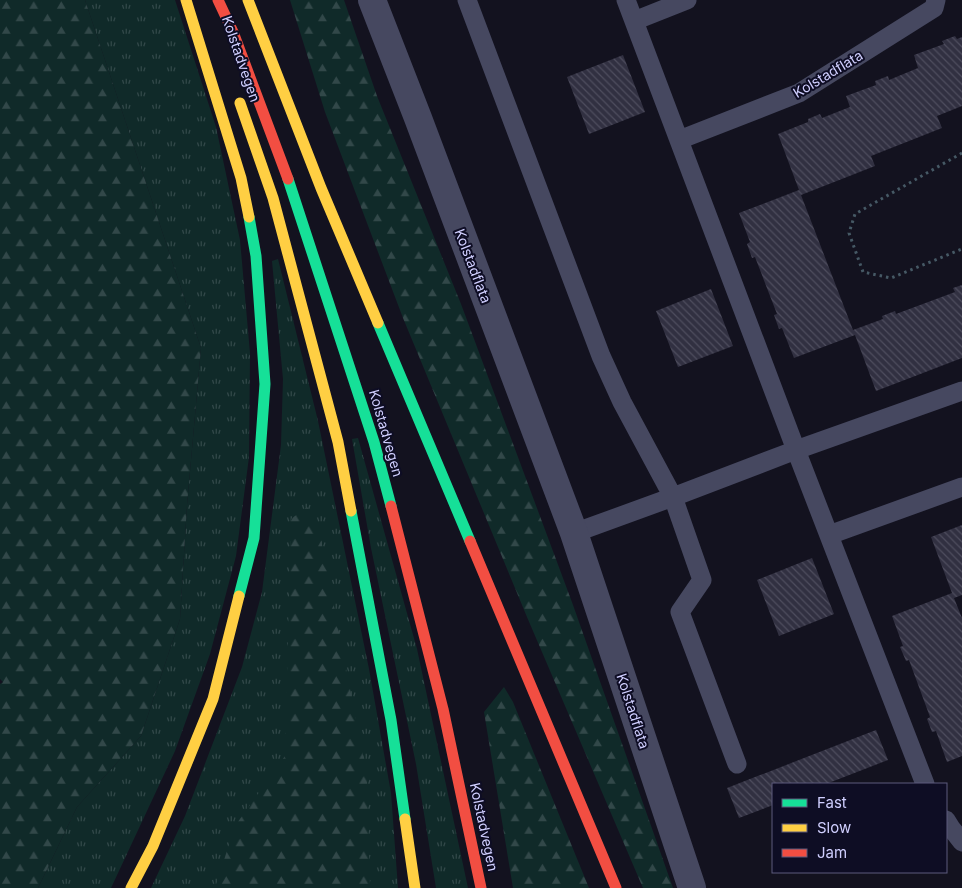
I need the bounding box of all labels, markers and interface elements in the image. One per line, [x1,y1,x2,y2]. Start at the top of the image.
street label: Kolstadvegen [219,14,264,104]
street label: Kolstadflata [790,46,866,101]
street label: Kolstadflata [452,226,495,305]
street label: Kolstadvegen [366,387,407,478]
street label: Kolstadflata [613,671,654,751]
street label: Kolstadvegen [467,781,502,873]
legend [772,783,947,873]
text: Fast [817,793,847,812]
text: Slow [817,818,851,837]
text: Jam [817,843,847,862]

